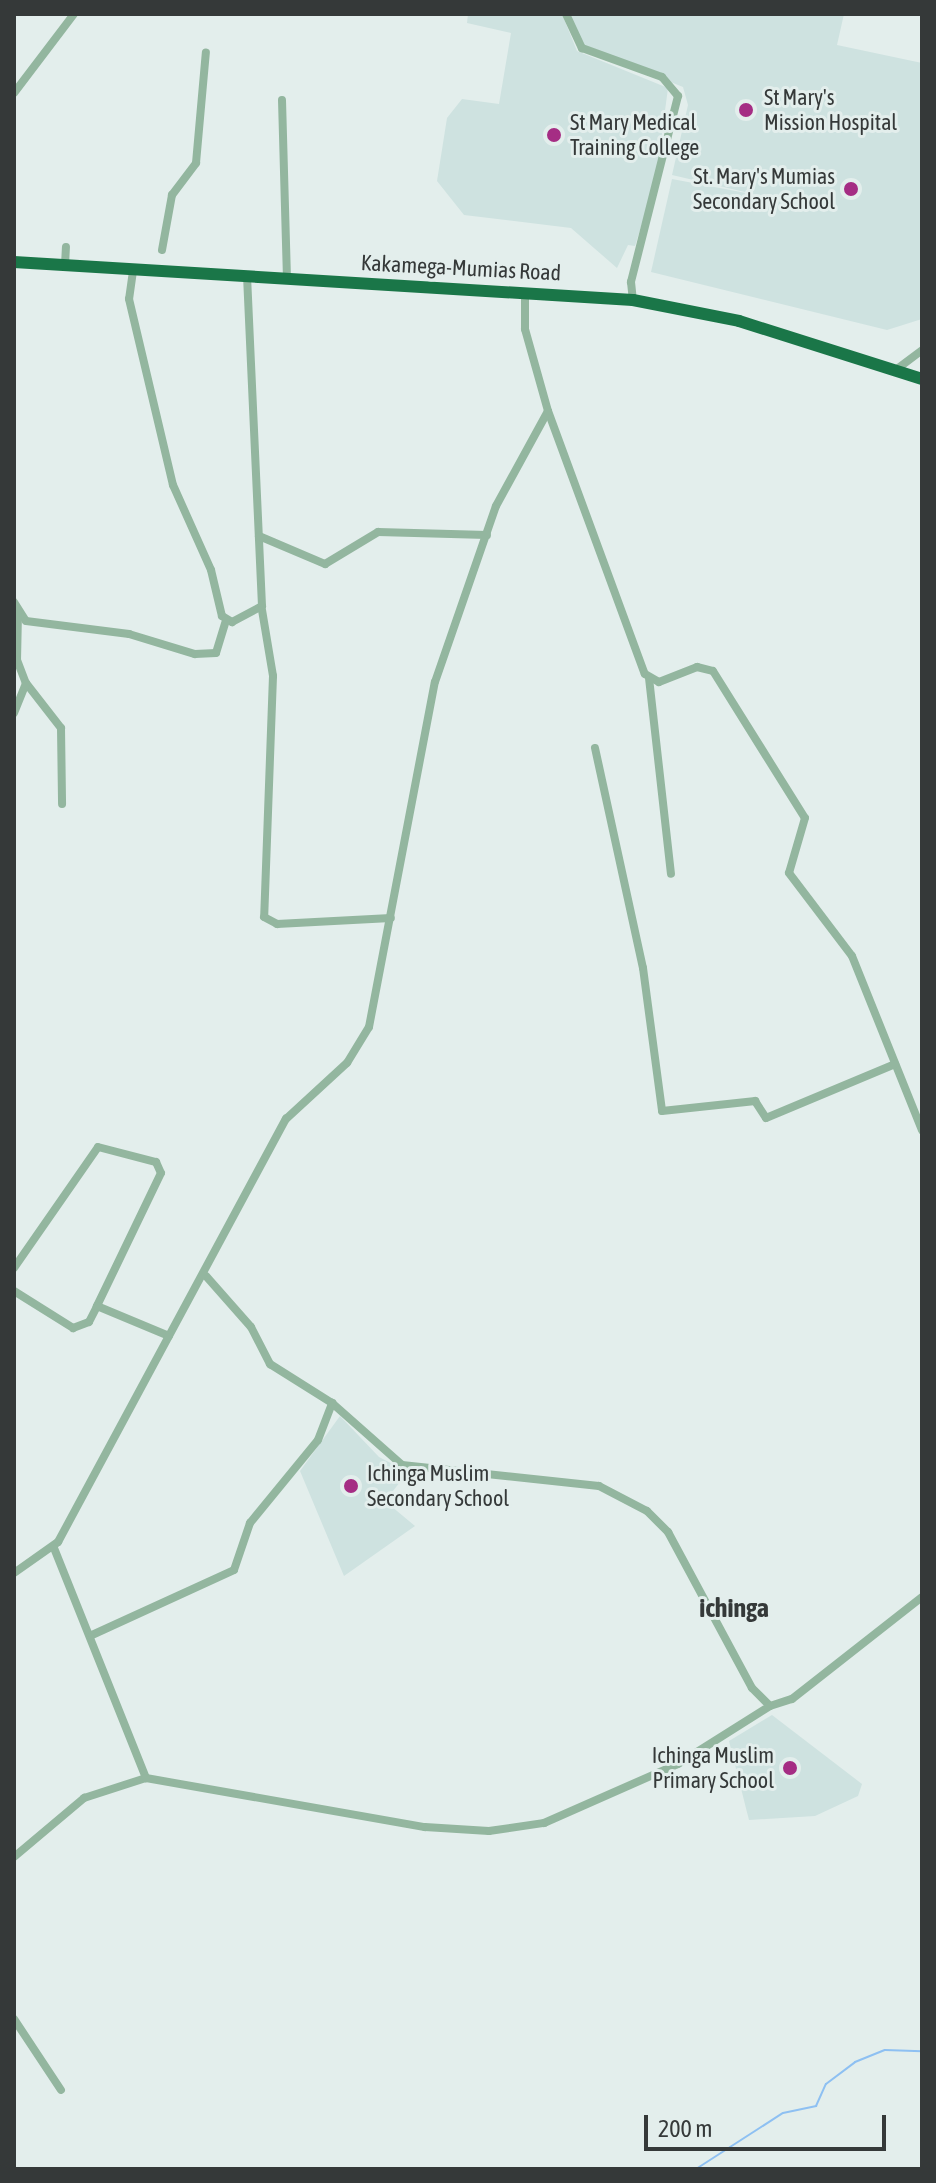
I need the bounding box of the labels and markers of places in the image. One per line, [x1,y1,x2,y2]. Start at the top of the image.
place label: St Mary's Mission Hospital [764,84,897,136]
marker: St Mary's Mission Hospital [735,99,757,121]
place label: St Mary Medical Training College [570,109,699,160]
marker: St Mary Medical Training College [545,126,563,144]
place label: St. Mary's Mumias Secondary School [693,163,835,214]
marker: St. Mary's Mumias Secondary School [842,180,860,198]
place label: Ichinga Muslim Secondary School [367,1460,509,1512]
marker: Ichinga Muslim Secondary School [342,1477,360,1495]
place label: Ichinga Muslim Primary School [652,1742,774,1794]
marker: Ichinga Muslim Primary School [781,1759,799,1777]

